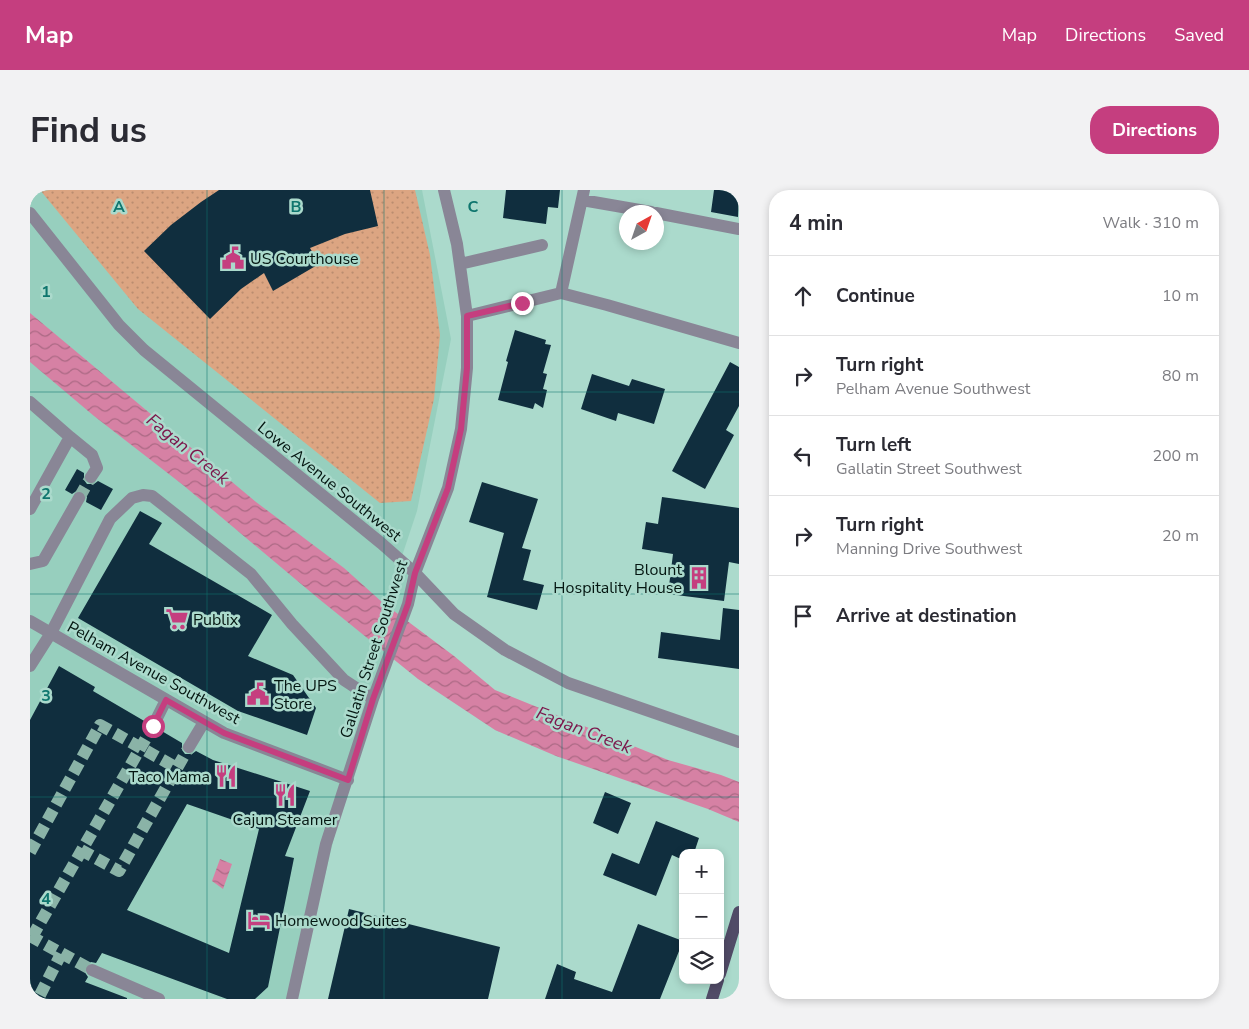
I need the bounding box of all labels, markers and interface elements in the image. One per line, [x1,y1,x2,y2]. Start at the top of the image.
text: Map [25,19,73,51]
text: Map [1002,23,1037,47]
text: Directions [1065,23,1146,47]
text: Saved [1174,23,1224,47]
button: Directions [1090,106,1219,154]
text: Find us [30,107,147,154]
text: A [113,196,125,218]
text: B [290,196,302,218]
text: C [468,196,479,218]
north arrow [619,205,664,250]
text: 4 min [789,209,843,237]
text: Walk · 310 m [1103,212,1199,234]
public building icon: US Courthouse [220,245,246,271]
place label: US Courthouse [250,248,359,270]
text: 1 [41,281,51,303]
icon: ahead [789,282,817,310]
text: Continue [836,283,915,309]
text: 10 m [1162,285,1199,307]
route end [511,292,534,315]
text: Turn right [836,352,923,378]
icon: right [789,362,817,390]
text: 80 m [1162,365,1199,387]
text: Pelham Avenue Southwest [836,378,1030,400]
water label: Fagan Creek [141,408,235,491]
street label: Lowe Avenue Southwest [253,417,406,547]
text: Turn left [836,432,911,458]
icon: left [789,442,817,470]
text: 200 m [1152,445,1199,467]
text: Gallatin Street Southwest [836,458,1022,480]
text: 2 [41,483,51,505]
text: Turn right [836,512,923,538]
icon: right [789,522,817,550]
text: 20 m [1162,525,1199,547]
text: Manning Drive Southwest [836,538,1022,560]
street label: Gallatin Street Southwest [335,557,413,741]
place label: Blount Hospitality House [553,559,682,599]
building icon: Blount Hospitality House [686,565,712,591]
icon: arrive [789,602,817,630]
text: Arrive at destination [836,603,1017,629]
supermarket icon: Publix [164,606,190,632]
place label: Publix [193,609,239,631]
street label: Pelham Avenue Southwest [63,616,244,730]
place label: The UPS Store [274,675,337,715]
public building icon: The UPS Store [245,681,271,707]
text: 3 [41,685,51,707]
water label: Fagan Creek [533,701,636,760]
route start [142,715,165,738]
restaurant icon: Taco Mama [213,763,239,789]
place label: Taco Mama [129,766,210,788]
restaurant icon: Cajun Steamer [272,782,298,808]
place label: Cajun Steamer [232,809,338,831]
map controls [679,849,724,984]
button: + [679,849,724,894]
text: 4 [41,888,51,910]
button: − [679,894,724,939]
hotel icon: Homewood Suites [246,907,272,933]
place label: Homewood Suites [275,910,407,932]
button: layers [679,939,724,984]

